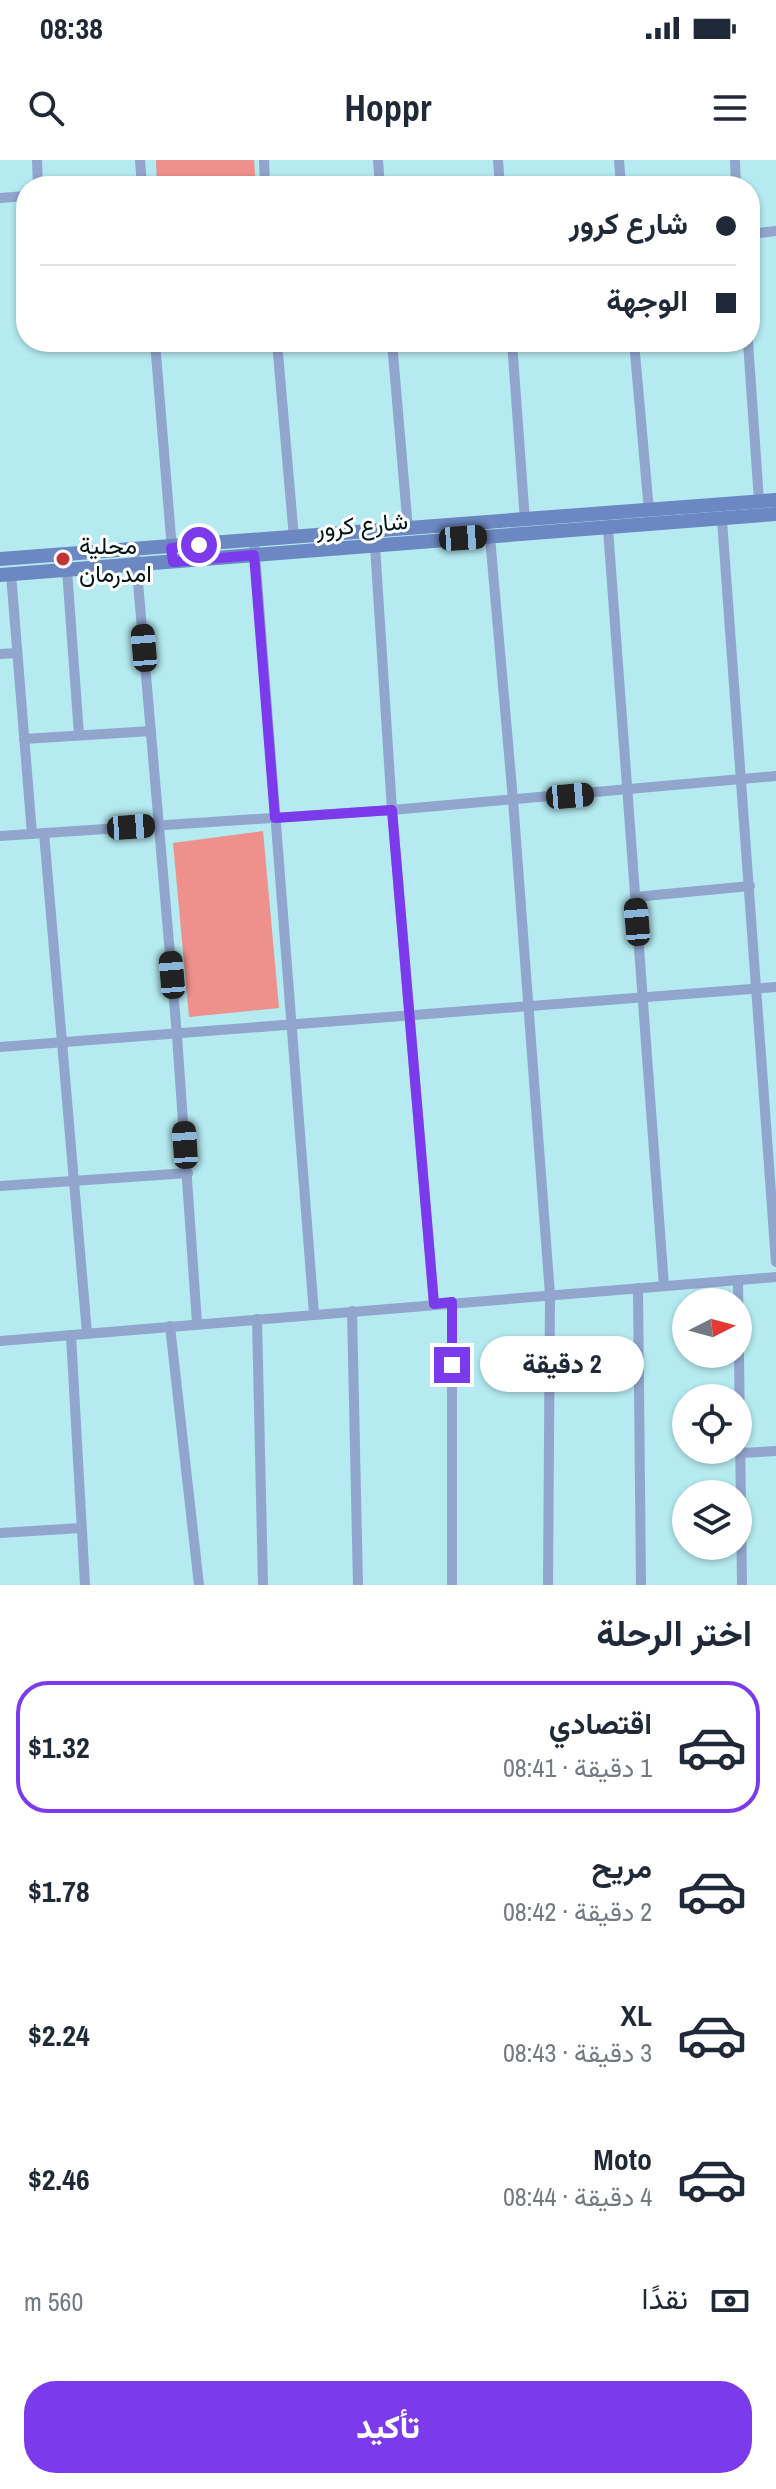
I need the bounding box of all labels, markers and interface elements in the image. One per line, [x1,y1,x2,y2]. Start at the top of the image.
text: 08:38 [40,8,103,48]
text: Hoppr [345,84,431,132]
icon: search [24,86,68,130]
icon: menu [708,86,752,130]
text: شارع كرور [569,203,688,243]
text: الوجهة [606,280,688,320]
street label: شارع كرور [314,504,409,545]
car [438,524,488,552]
route start [181,527,217,563]
place label: محلية امدرمان [79,529,152,589]
marker: محلية امدرمان [54,550,72,568]
car [130,623,158,673]
car [545,782,595,810]
car [106,813,156,841]
car [623,897,651,947]
car [158,950,186,1000]
car [171,1120,199,1170]
north arrow [672,1288,752,1368]
map controls [672,1288,752,1560]
callout: 2 دقيقة [480,1337,644,1393]
text: 2 دقيقة [522,1346,602,1381]
route end [434,1347,470,1383]
button: locate [672,1384,752,1464]
button: layers [672,1480,752,1560]
text: اختر الرحلة [596,1609,752,1657]
text: اقتصادي [549,1703,652,1743]
icon: car [676,1711,748,1783]
text: $1.32 [28,1727,90,1767]
text: 1 دقيقة · 08:41 [503,1750,652,1785]
text: مريح [592,1847,652,1887]
icon: car [676,1855,748,1927]
text: $1.78 [28,1871,90,1911]
text: 2 دقيقة · 08:42 [503,1894,652,1929]
text: XL [621,1995,652,2035]
icon: car [676,1999,748,2071]
text: $2.24 [28,2015,90,2055]
text: 3 دقيقة · 08:43 [503,2035,652,2070]
text: Moto [593,2139,652,2179]
icon: car [676,2143,748,2215]
text: $2.46 [28,2159,90,2199]
text: 4 دقيقة · 08:44 [503,2179,652,2214]
text: نقدًا [642,2278,688,2318]
icon: cash [708,2279,752,2323]
text: 560 m [24,2284,83,2319]
button: تأكيد [24,2381,752,2473]

